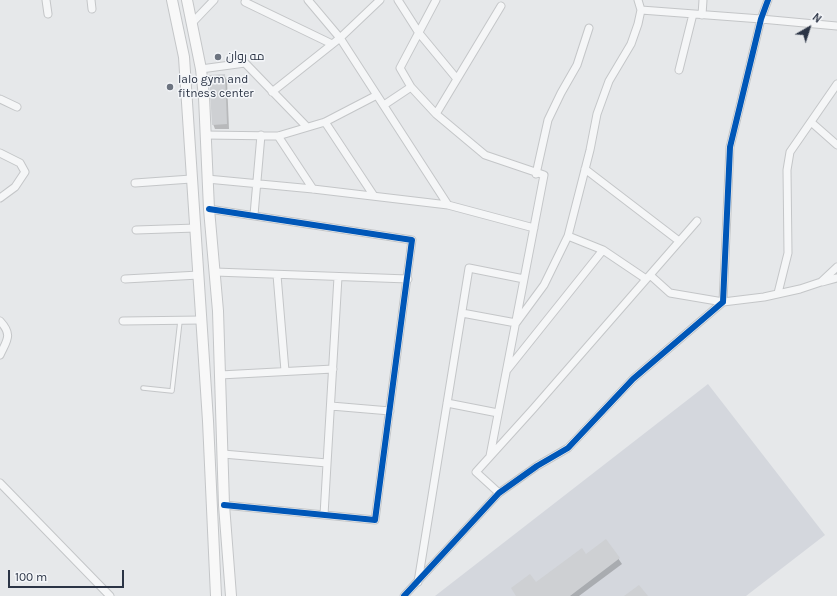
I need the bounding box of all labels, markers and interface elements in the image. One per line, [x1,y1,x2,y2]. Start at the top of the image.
north arrow [789,8,829,48]
text: N [810,11,824,26]
place label: مه روان [226,50,264,64]
marker: مه روان [213,52,223,62]
place label: lalo gym and fitness center [178,73,254,101]
marker: lalo gym and fitness center [165,82,175,92]
scale bar [10,562,126,588]
text: 100 m [15,570,47,584]

